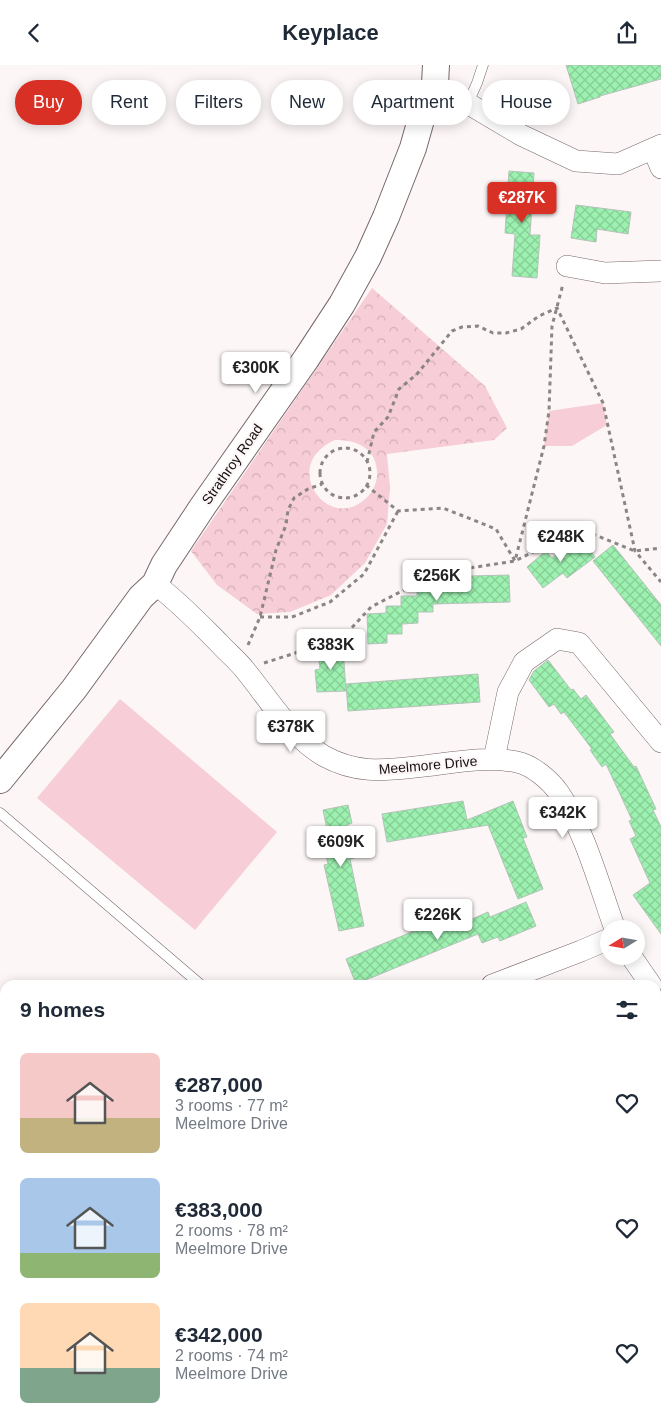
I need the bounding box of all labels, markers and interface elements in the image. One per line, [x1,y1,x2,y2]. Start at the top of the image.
icon: back [20,19,48,47]
icon: share [613,19,641,47]
text: Keyplace [282,20,379,45]
chip: Buy [15,80,82,125]
chip: Rent [92,80,166,125]
chip: Filters [176,80,261,125]
chip: New [271,80,343,125]
chip: Apartment [353,80,472,125]
chip: House [482,80,570,125]
pin: €287K [487,181,557,224]
text: €287K [498,189,546,206]
pin: €300K [221,351,291,394]
text: €300K [232,359,280,376]
street label: Strathroy Road [198,421,266,507]
pin: €248K [526,521,596,563]
text: €248K [537,528,585,545]
pin: €256K [402,559,472,602]
text: €256K [413,567,461,584]
pin: €383K [296,629,366,671]
text: €383K [307,636,355,653]
pin: €378K [256,711,326,753]
text: €378K [267,718,315,735]
street label: Meelmore Drive [378,753,478,777]
pin: €342K [528,797,598,839]
text: €342K [539,804,587,821]
pin: €609K [306,825,376,868]
text: €609K [317,833,365,850]
pin: €226K [403,899,473,941]
text: €226K [414,906,462,923]
north arrow [600,920,645,965]
map controls [600,920,645,965]
icon: filters [613,996,641,1024]
text: 9 homes [20,998,105,1021]
icon: home [60,1073,120,1133]
text: €287,000 [175,1073,263,1096]
icon: heart [613,1089,641,1117]
text: 3 rooms · 77 m² [175,1097,288,1114]
text: Meelmore Drive [175,1115,288,1132]
icon: home [60,1198,120,1258]
text: €383,000 [175,1198,263,1221]
icon: heart [613,1214,641,1242]
text: 2 rooms · 78 m² [175,1222,288,1239]
text: Meelmore Drive [175,1240,288,1257]
icon: home [60,1323,120,1383]
text: €342,000 [175,1323,263,1346]
icon: heart [613,1339,641,1367]
text: 2 rooms · 74 m² [175,1347,288,1364]
text: Meelmore Drive [175,1365,288,1382]

